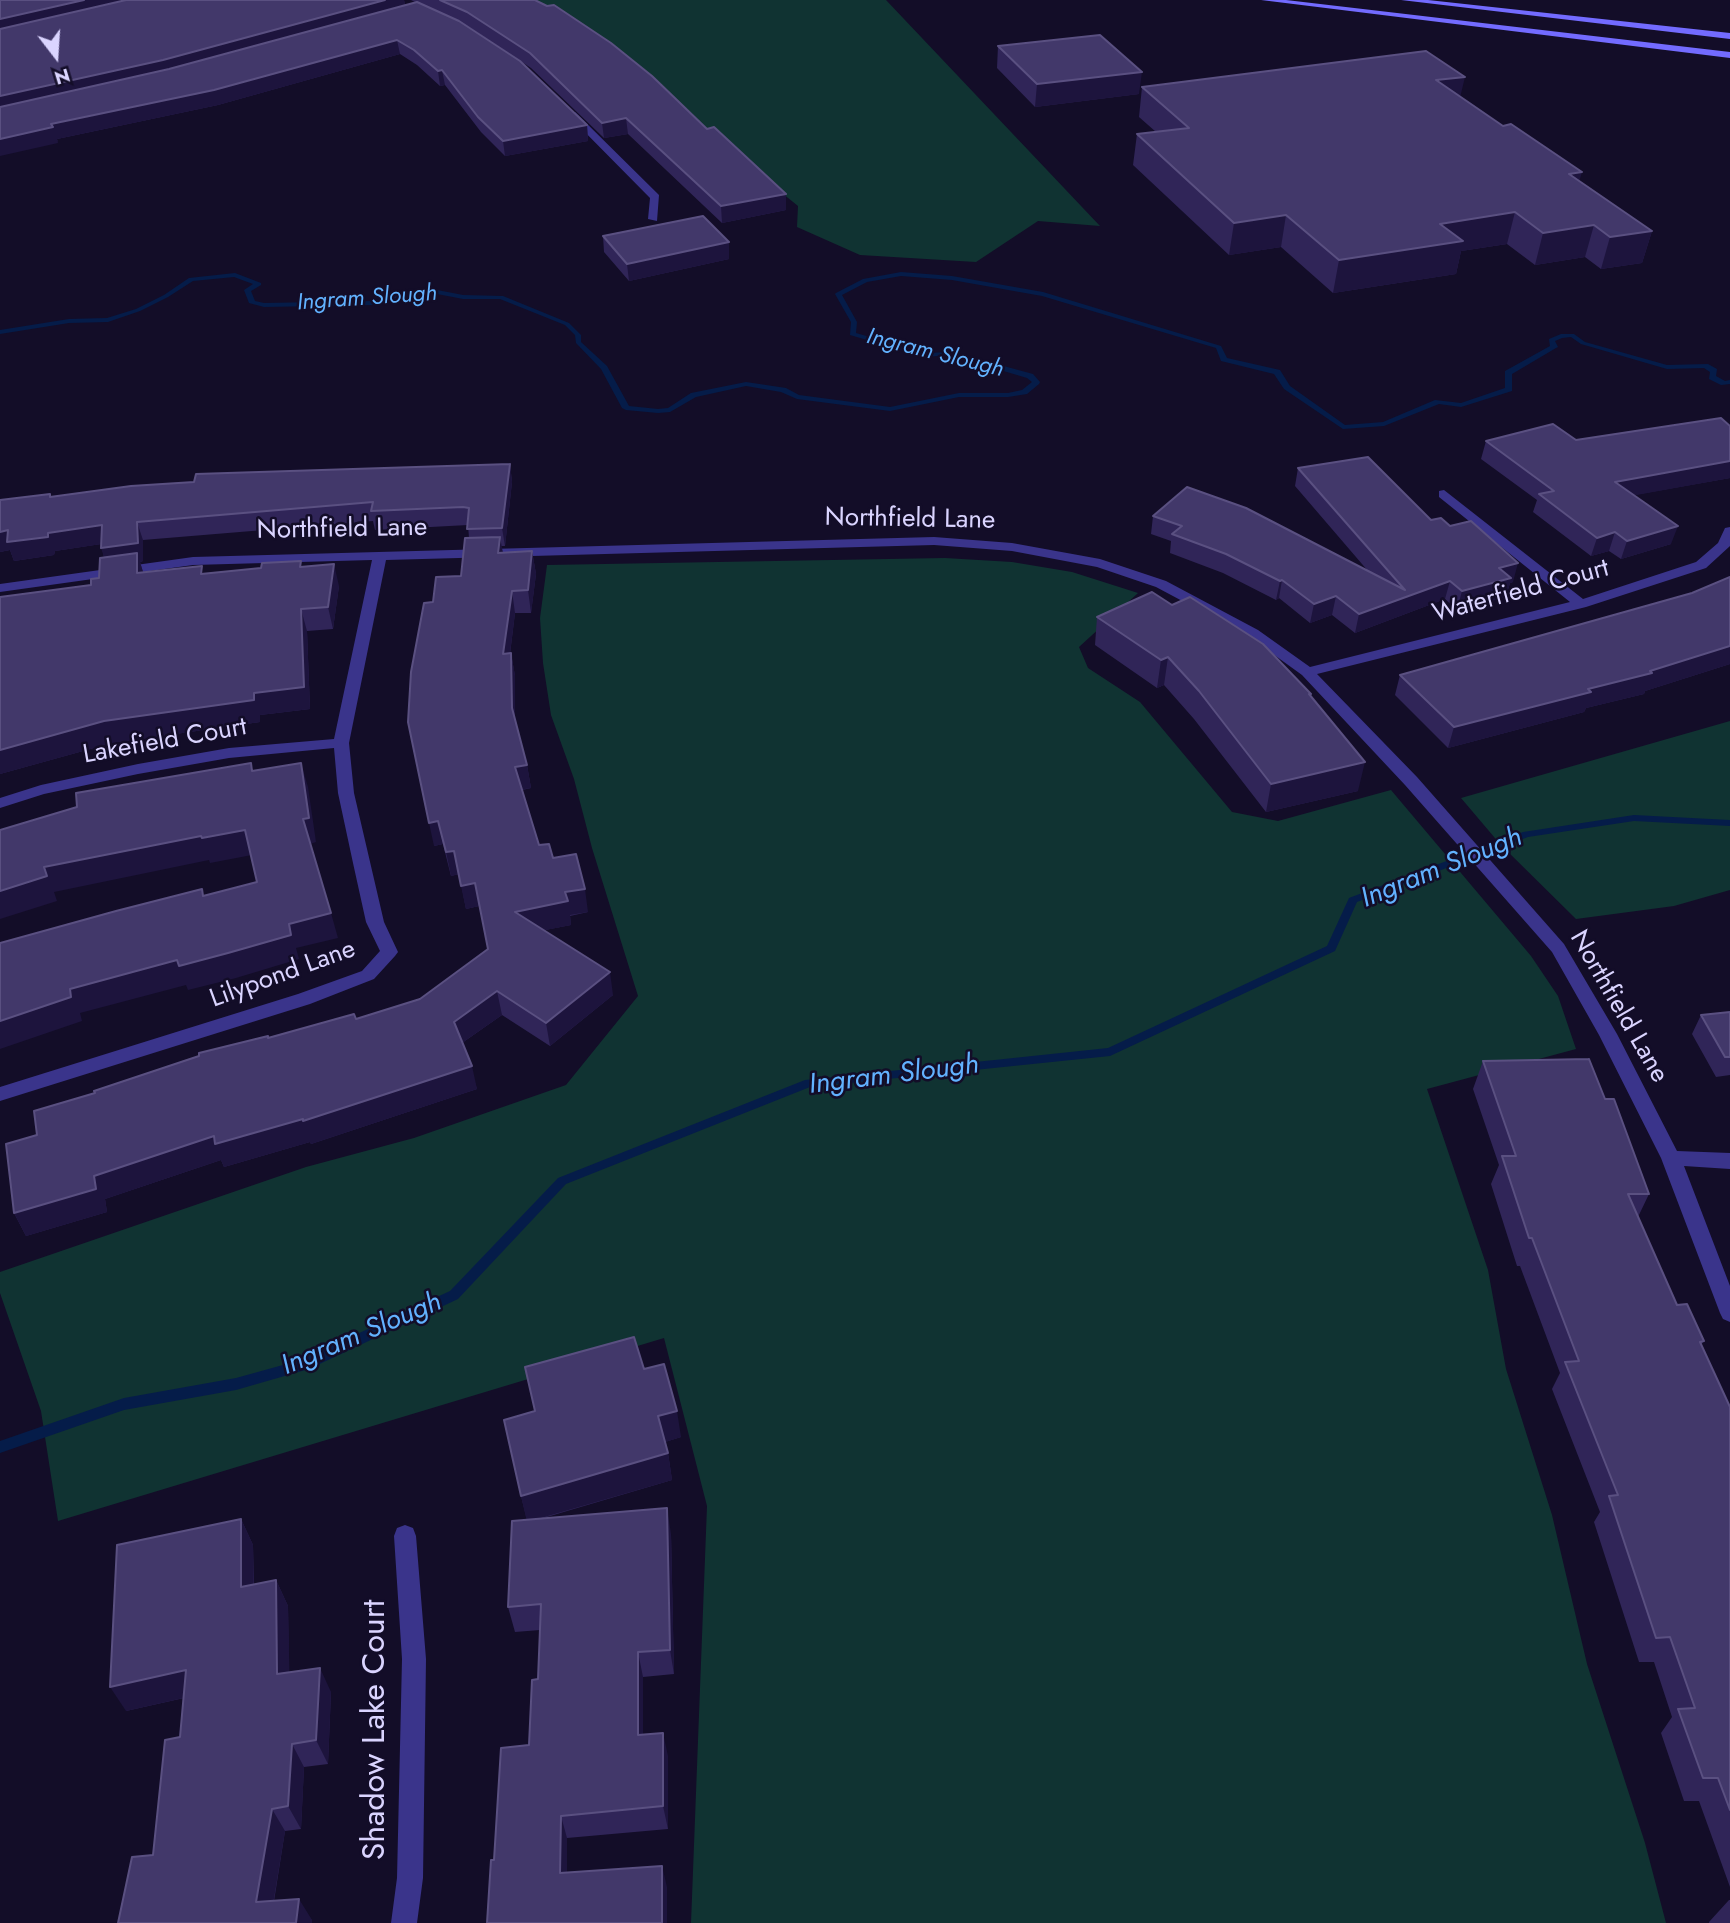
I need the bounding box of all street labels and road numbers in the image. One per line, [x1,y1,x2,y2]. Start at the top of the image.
street label: Northfield Lane [824,503,996,537]
street label: Northfield Lane [256,513,428,547]
street label: Waterfield Court [1429,553,1613,631]
street label: Lakefield Court [81,712,249,772]
street label: Northfield Lane [1562,925,1674,1089]
street label: Lilypond Lane [206,934,360,1016]
street label: Shadow Lake Court [357,1600,395,1860]

